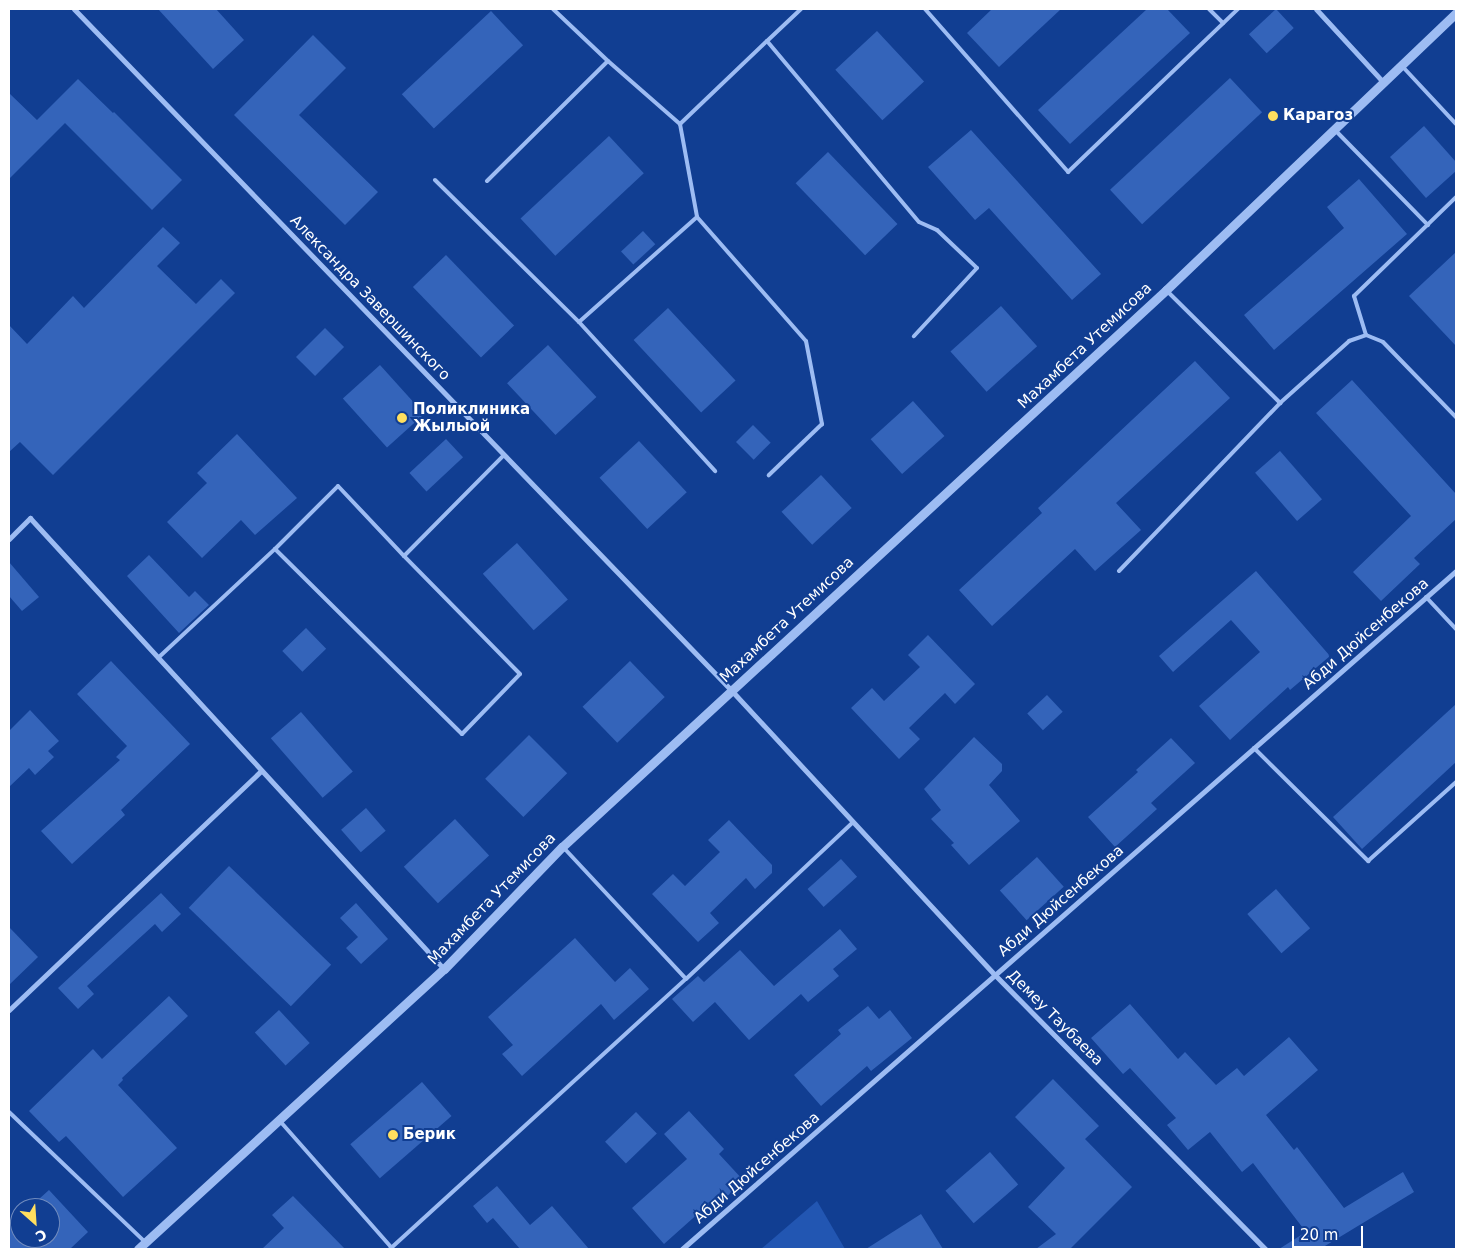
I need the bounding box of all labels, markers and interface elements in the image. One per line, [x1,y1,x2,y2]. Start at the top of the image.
place label: Карагоз [1283,107,1353,125]
marker: Карагоз [1267,110,1279,122]
street label: Александра Завершинского [286,212,454,384]
street label: Махамбета Утемисова [1014,279,1156,413]
place label: Поликлиника Жылыой [413,400,530,435]
marker: Поликлиника Жылыой [395,411,409,425]
street label: Махамбета Утемисова [716,553,858,687]
street label: Абди Дюйсенбекова [1300,575,1432,693]
street label: Махамбета Утемисова [424,829,560,969]
street label: Абди Дюйсенбекова [995,842,1127,960]
street label: Демеу Таубаева [1003,966,1107,1070]
street label: Абди Дюйсенбекова [691,1109,823,1227]
place label: Берик [403,1126,456,1144]
marker: Берик [387,1129,399,1141]
north arrow [10,1198,60,1248]
scale bar [1295,1216,1366,1248]
text: С [33,1226,49,1245]
text: 20 m [1300,1226,1338,1244]

